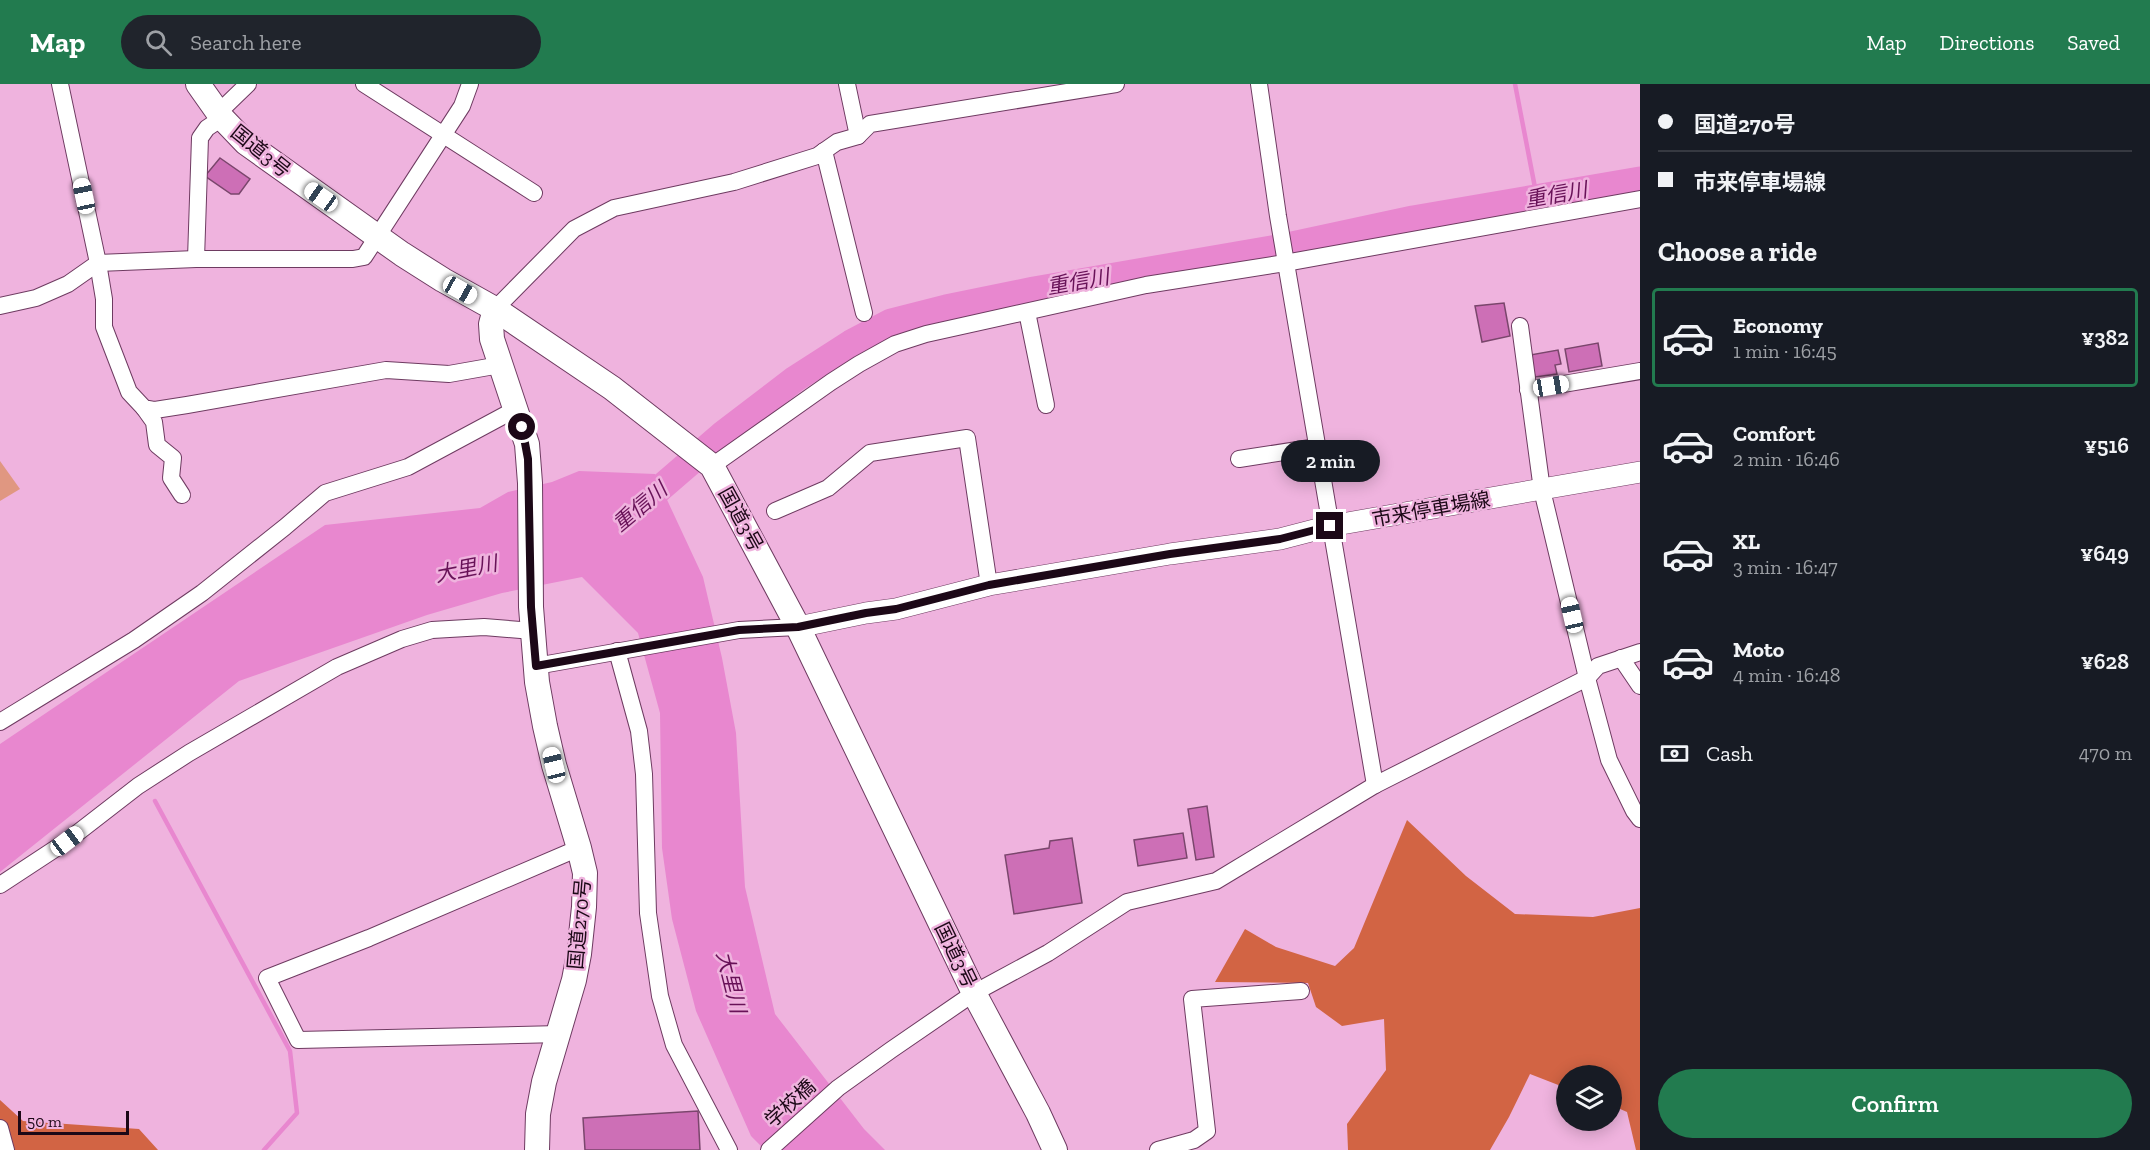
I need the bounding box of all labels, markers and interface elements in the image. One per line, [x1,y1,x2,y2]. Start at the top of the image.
search box [121,15,541,69]
text: Map [30,26,85,59]
icon: search [142,26,175,59]
text: Search here [190,29,302,56]
text: Map [1867,30,1907,55]
text: Directions [1940,30,2034,55]
text: Saved [2067,30,2120,55]
text: 国道270号 [1694,111,1795,138]
street label: 国道3号 [226,120,296,182]
text: 市来停車場線 [1694,169,1826,196]
water label: 重信川 [1523,176,1591,212]
car [71,177,97,215]
car [301,179,341,215]
text: Choose a ride [1658,236,1817,268]
water label: 重信川 [1045,263,1113,299]
car [440,273,480,307]
icon: car [1661,311,1715,365]
text: Economy [1733,312,1823,339]
text: ¥382 [2081,324,2129,351]
text: 1 min · 16:45 [1733,339,1837,363]
car [1532,374,1570,398]
route start [508,413,535,440]
icon: car [1661,419,1715,473]
text: Comfort [1733,420,1815,447]
text: ¥516 [2084,432,2129,459]
callout: 2 min [1280,439,1380,481]
text: 2 min · 16:46 [1733,447,1840,471]
text: 2 min [1306,449,1355,473]
water label: 重信川 [608,476,673,536]
street label: 国道3号 [714,483,768,555]
street label: 市来停車場線 [1370,487,1492,531]
route end [1316,512,1343,539]
icon: car [1661,527,1715,581]
text: XL [1733,528,1760,555]
text: ¥649 [2080,540,2129,567]
water label: 大里川 [433,550,501,587]
text: 3 min · 16:47 [1733,555,1838,579]
car [1559,595,1585,635]
icon: car [1661,635,1715,689]
text: Moto [1733,636,1784,663]
text: ¥628 [2081,648,2129,675]
text: 4 min · 16:48 [1733,663,1840,687]
icon: cash [1658,737,1691,770]
text: Cash [1706,740,1753,767]
text: 470 m [2079,741,2132,765]
car [541,745,567,785]
car [47,823,87,859]
street label: 国道270号 [563,878,595,970]
street label: 国道3号 [930,918,982,992]
water label: 大里川 [712,948,752,1017]
map controls [1556,1065,1622,1131]
button: layers [1556,1065,1622,1131]
button: Confirm [1658,1069,2132,1138]
street label: 学校橋 [760,1074,820,1132]
scale bar [18,1108,129,1136]
text: 50 m [27,1112,62,1131]

